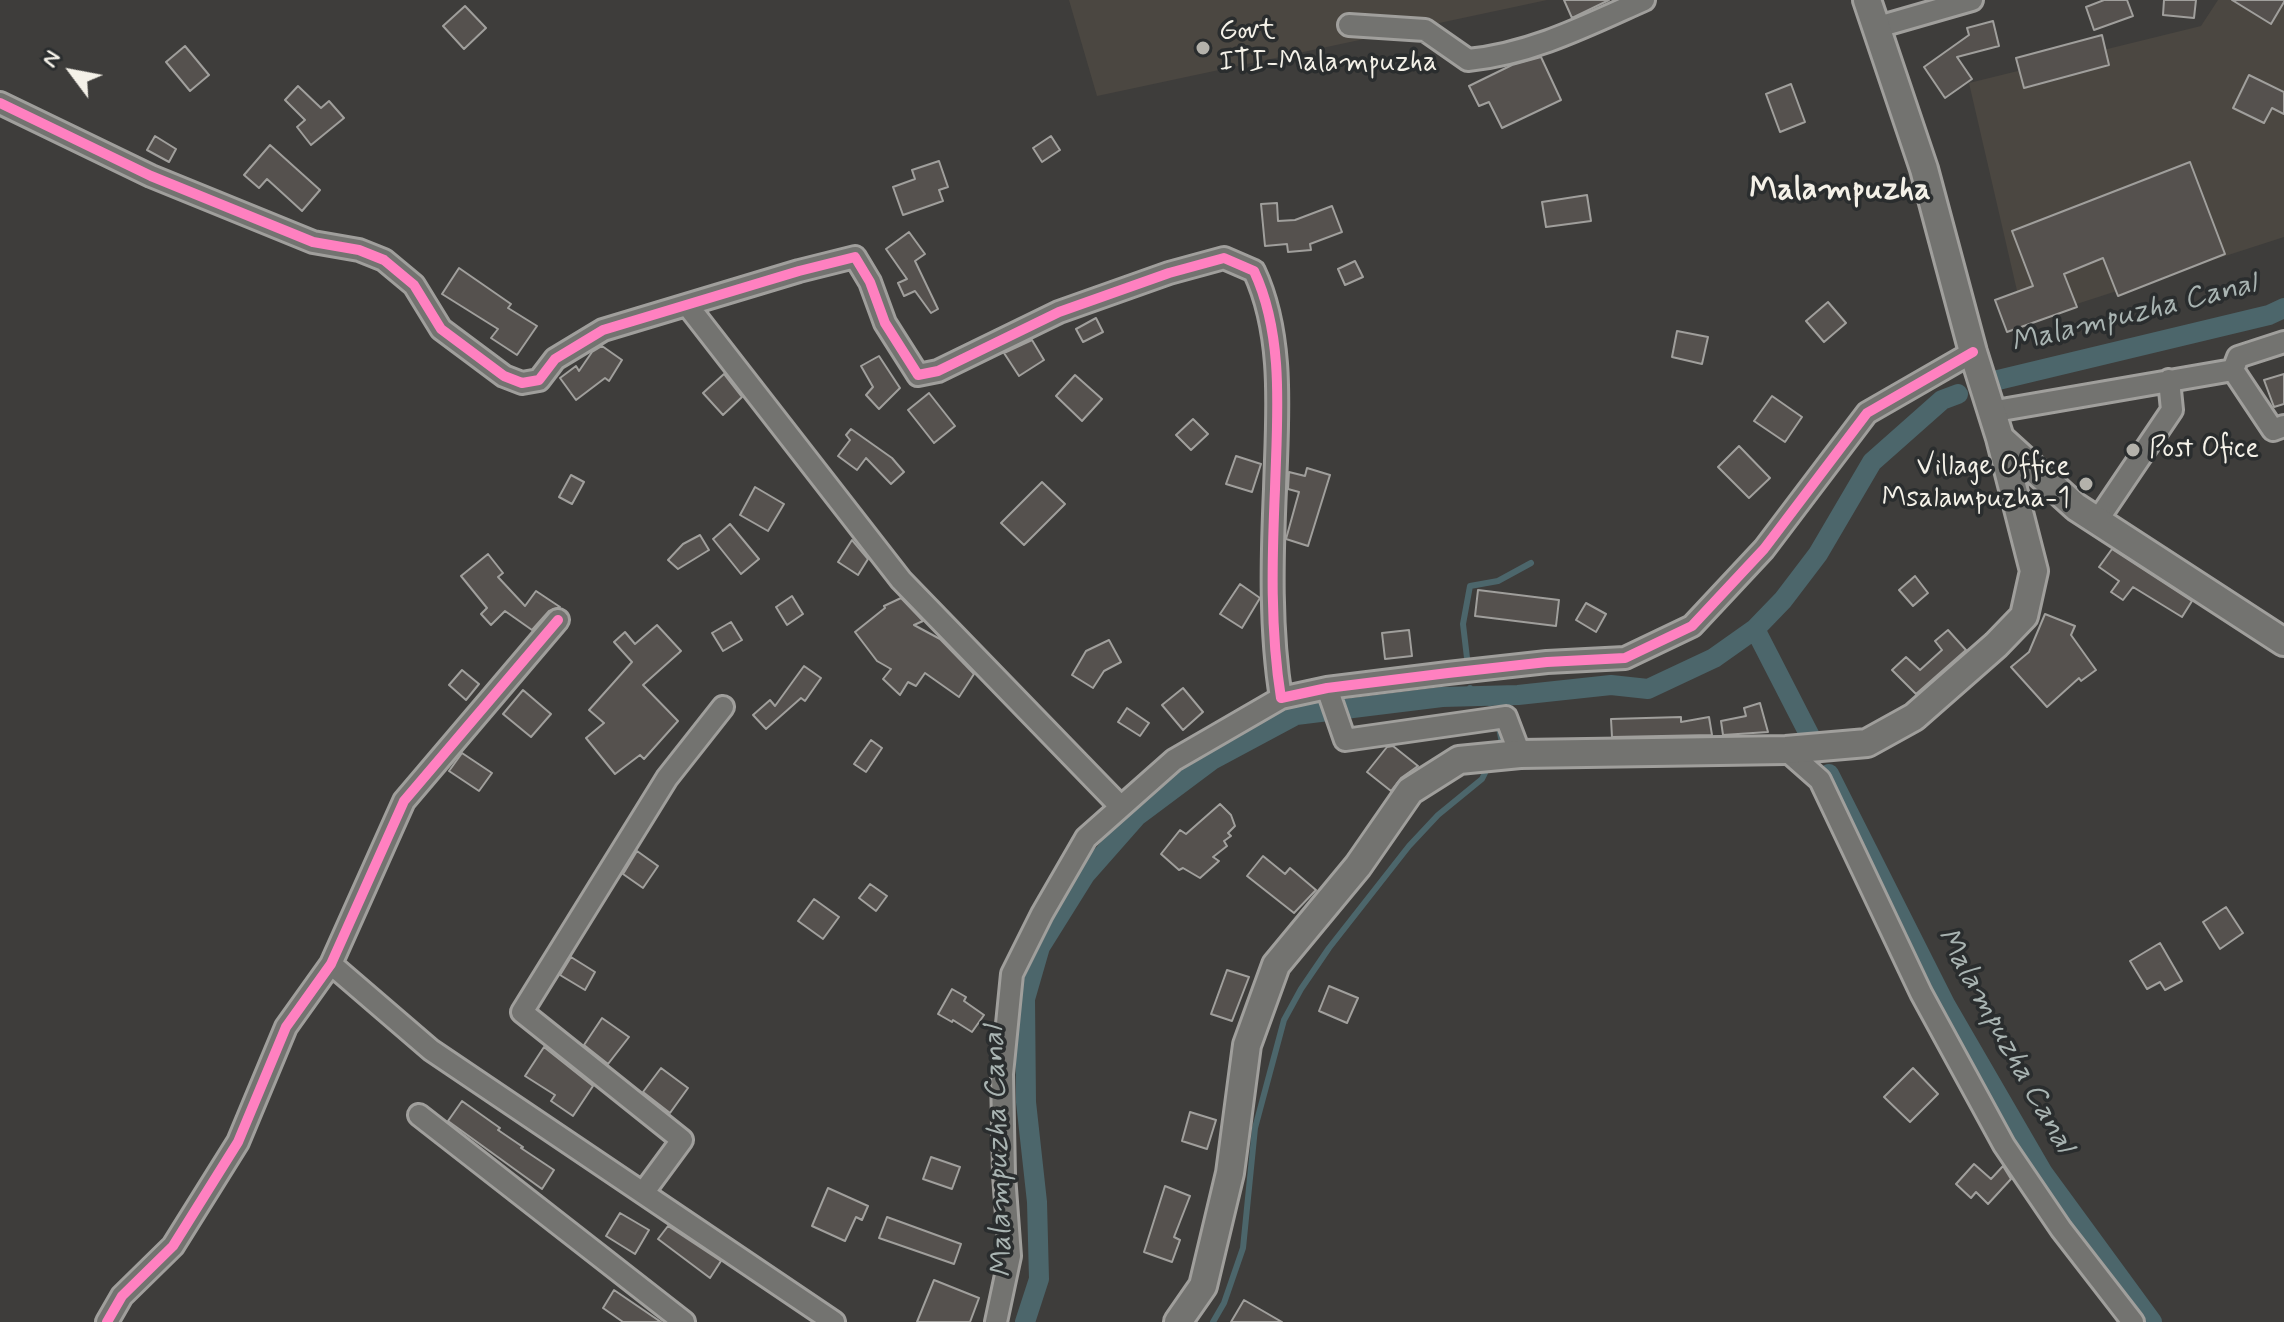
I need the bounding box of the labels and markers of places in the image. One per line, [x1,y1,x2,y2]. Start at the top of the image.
place label: Govt ITI-Malampuzha [1219,15,1437,81]
marker: Govt ITI-Malampuzha [1194,39,1212,57]
place label: Post Ofice [2149,433,2259,467]
marker: Post Ofice [2124,441,2142,459]
place label: Village Office Msalampuzha-1 [1882,451,2070,517]
marker: Village Office Msalampuzha-1 [2077,475,2095,493]

